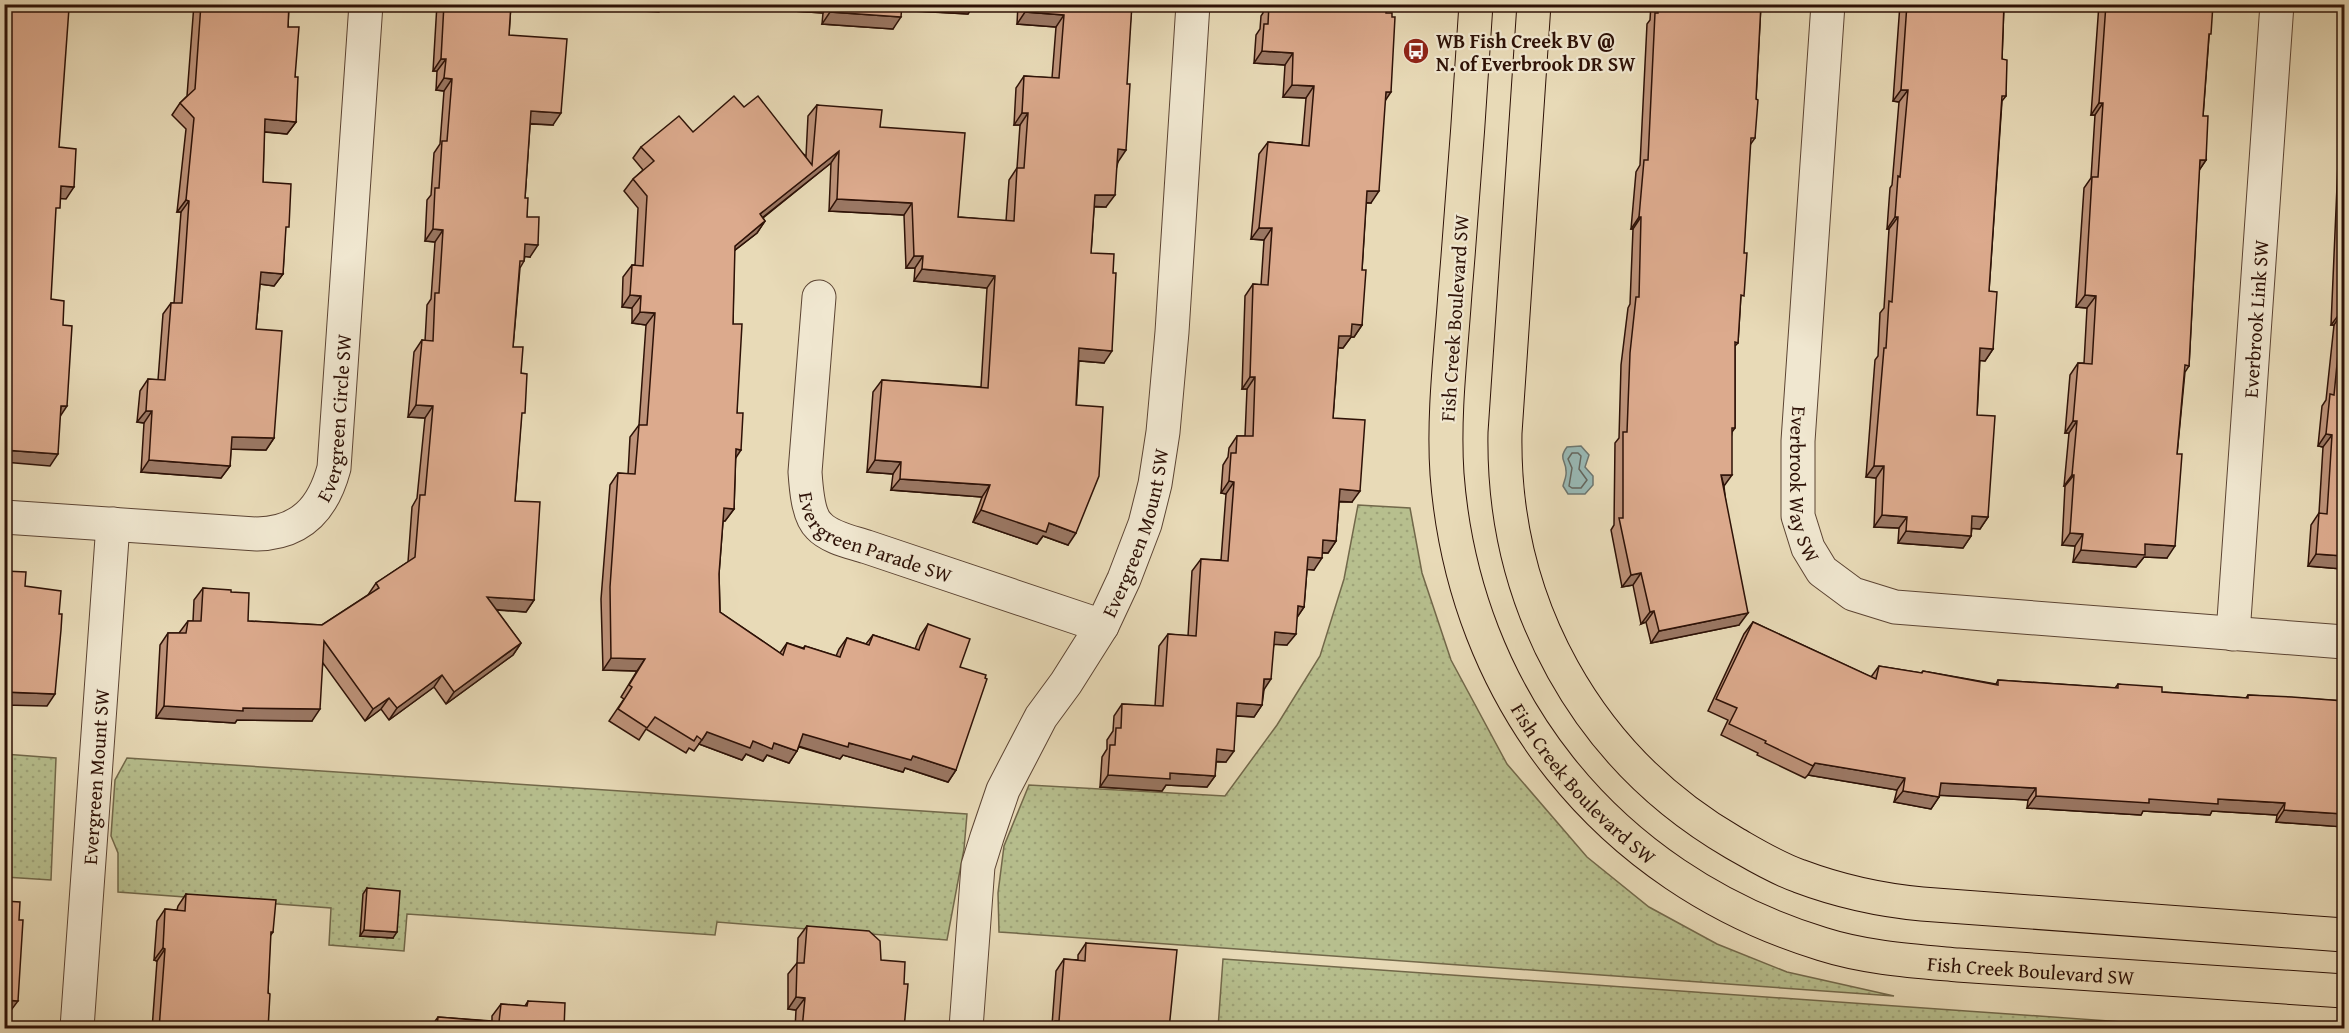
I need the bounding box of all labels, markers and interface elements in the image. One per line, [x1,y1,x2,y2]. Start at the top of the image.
place label: WB Fish Creek BV @ N. of Everbrook DR SW [1436,26,1636,78]
bus stop icon: WB Fish Creek BV @ N. of Everbrook DR SW [1401,36,1431,66]
street label: Fish Creek Boulevard SW [1432,214,1476,422]
street label: Everbrook Link SW [2235,239,2275,399]
street label: Evergreen Circle SW [308,333,358,507]
street label: Everbrook Way SW [1783,405,1828,568]
street label: Evergreen Mount SW [1094,446,1175,622]
street label: Evergreen Parade SW [792,490,956,589]
street label: Evergreen Mount SW [74,688,116,866]
street label: Fish Creek Boulevard SW [1505,697,1663,871]
street label: Fish Creek Boulevard SW [1926,948,2135,991]

